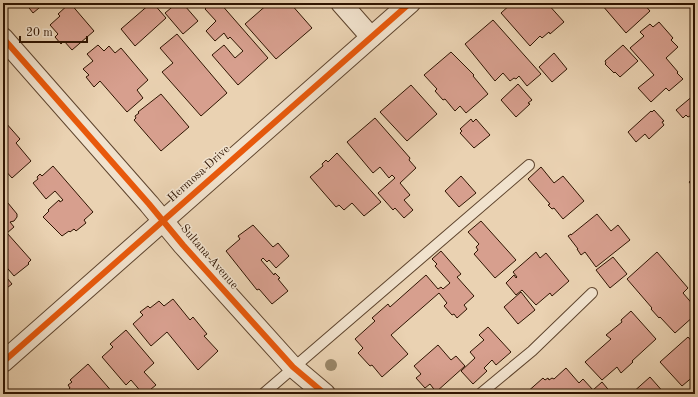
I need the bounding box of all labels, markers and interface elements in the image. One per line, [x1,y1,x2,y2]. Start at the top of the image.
scale bar [20,18,87,44]
text: 20 m [26,27,53,39]
street label: Hermosa Drive [166,143,233,205]
street label: Sultana Avenue [178,222,240,292]

